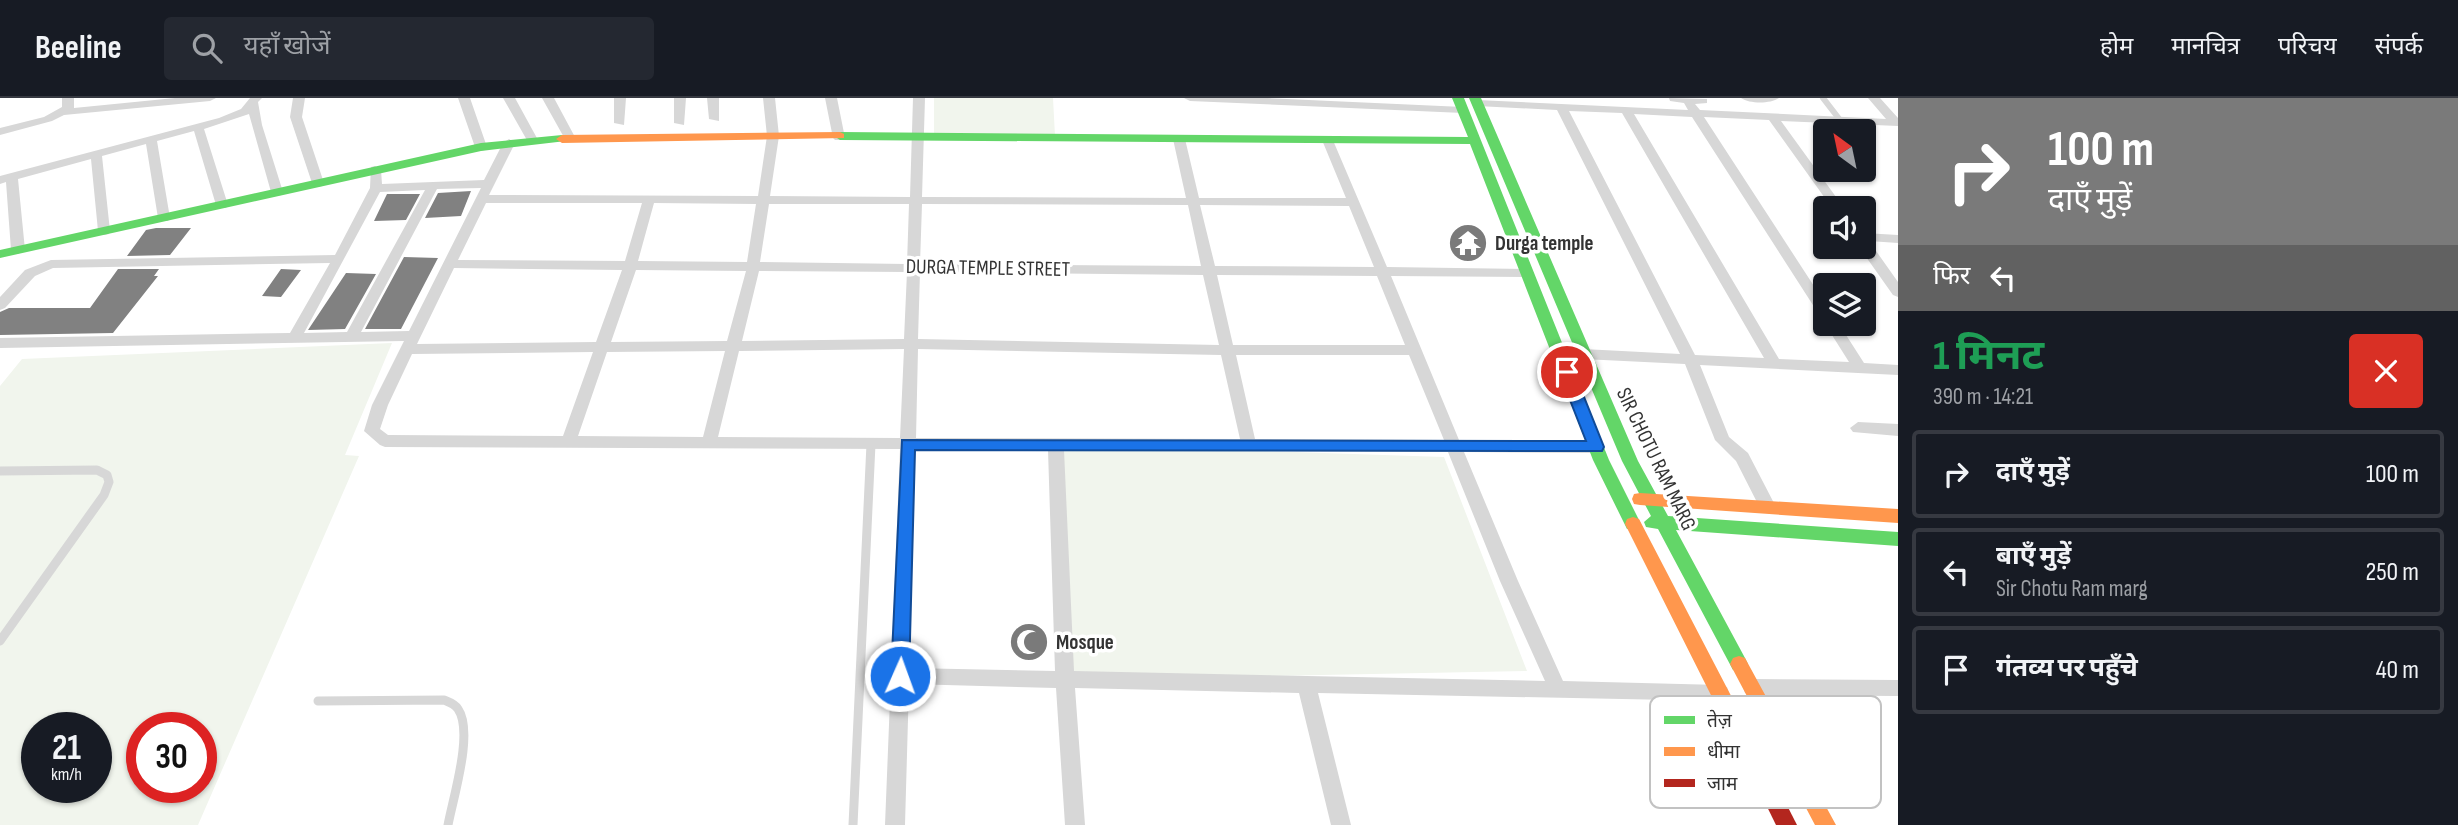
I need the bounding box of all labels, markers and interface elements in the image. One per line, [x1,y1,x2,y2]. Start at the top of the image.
search box [164,17,654,80]
text: Beeline [35,28,122,68]
icon: search [188,29,226,67]
text: यहाँ खोजें [244,31,331,62]
text: होम [2100,32,2133,61]
text: मानचित्र [2171,32,2240,61]
text: परिचय [2278,32,2337,61]
text: संपर्क [2375,32,2423,61]
north arrow [1813,119,1876,182]
map controls [1813,119,1876,336]
text: 100 m [2048,121,2154,180]
icon: right [1933,126,2024,217]
text: दाएँ मुड़ें [2048,181,2132,220]
button: sound [1813,196,1876,259]
temple icon: Durga temple [1447,222,1489,264]
place label: Durga temple [1495,231,1594,256]
street label: DURGA TEMPLE STREET [906,254,1071,282]
icon: left [1984,259,2022,297]
text: फिर [1933,261,1970,292]
button: layers [1813,273,1876,336]
text: 1 मिनट [1933,331,2044,382]
button: close [2349,334,2423,408]
pin [1537,342,1597,402]
icon: arrive [1548,353,1586,391]
text: 390 m · 14:21 [1933,383,2033,411]
street label: SIR CHOTU RAM MARG [1611,384,1701,534]
icon: right [1937,455,1975,493]
text: दाएँ मुड़ें [1996,457,2070,488]
text: 100 m [2366,459,2419,490]
text: बाएँ मुड़ें [1996,541,2071,572]
icon: left [1937,553,1975,591]
text: 250 m [2365,557,2419,588]
text: Sir Chotu Ram marg [1996,575,2148,603]
mosque icon: Mosque [1008,621,1050,663]
place label: Mosque [1056,630,1114,655]
position arrow [863,639,937,713]
icon: arrive [1937,651,1975,689]
text: गंतव्य पर पहुँचे [1996,653,2138,684]
text: 40 m [2376,655,2419,686]
legend [1650,696,1881,808]
text: तेज़ [1707,709,1733,733]
speed limit sign: 30 [126,712,217,803]
text: 21 [52,727,81,770]
text: धीमा [1707,741,1741,764]
text: km/h [51,764,82,785]
text: जाम [1707,773,1738,796]

